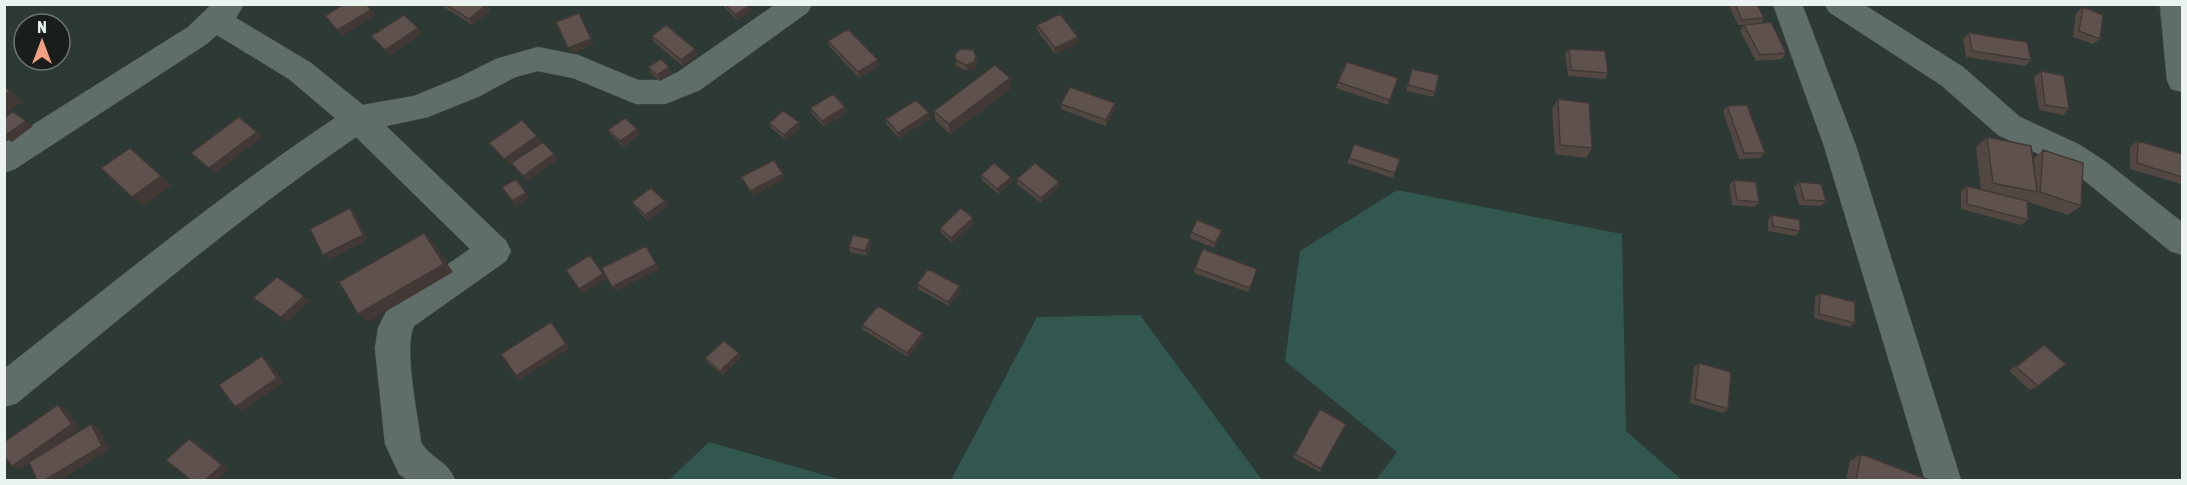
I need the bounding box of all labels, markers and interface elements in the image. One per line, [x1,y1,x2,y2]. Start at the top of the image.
north arrow [12,12,72,72]
text: N [37,18,47,36]

